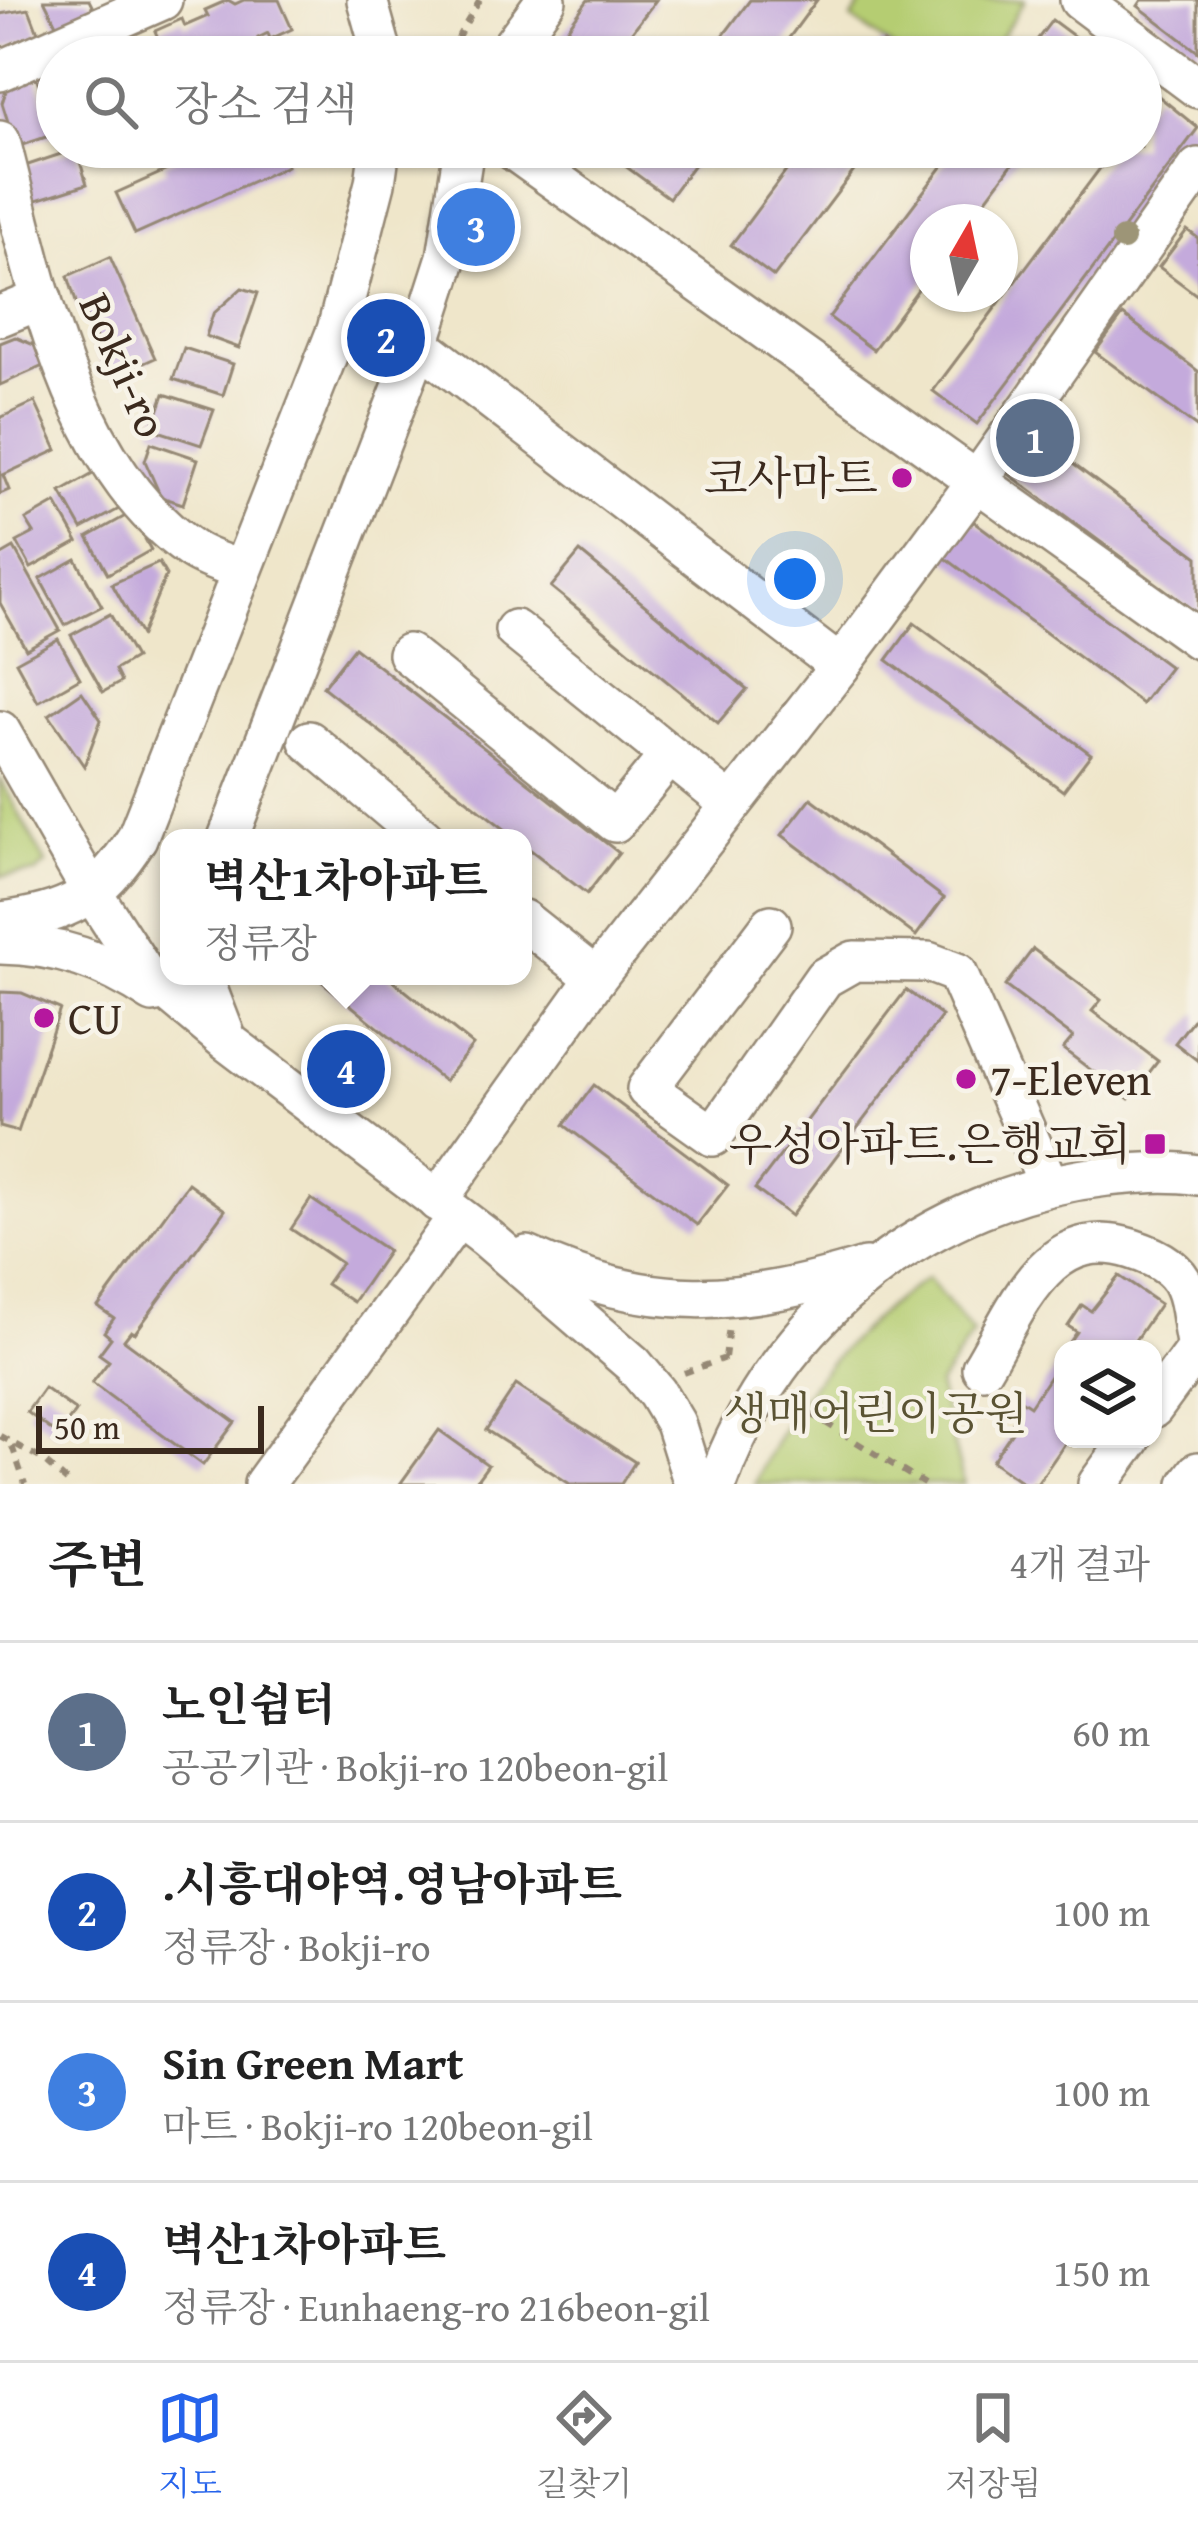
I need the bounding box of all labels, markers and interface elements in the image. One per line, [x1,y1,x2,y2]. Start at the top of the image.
search box [36,36,1162,168]
icon: search [78,69,144,135]
text: 장소 검색 [174,71,358,136]
pin: 3 [437,182,515,272]
north arrow [910,204,1018,312]
street label: Bokji-ro [64,282,185,448]
pin: 2 [347,293,425,383]
pin: 1 [996,393,1074,483]
place label: 코사마트 [704,445,878,510]
marker: 코사마트 [889,465,915,491]
your location [765,549,825,609]
popup [160,829,532,985]
text: 벽산1차아파트 [204,847,488,912]
text: 정류장 [204,914,317,971]
place label: CU [68,985,122,1050]
marker: CU [31,1005,57,1031]
pin: 4 [307,1024,385,1114]
place label: 7-Eleven [990,1046,1151,1111]
marker: 7-Eleven [953,1066,979,1092]
place label: 우성아파트.은행교회 [729,1111,1131,1176]
marker: 우성아파트.은행교회 [1142,1131,1168,1157]
map controls [1054,1340,1162,1448]
button: layers [1054,1340,1162,1448]
park label: 생매어린이공원 [724,1380,1028,1445]
scale bar [36,1400,264,1453]
text: 50 m [54,1403,120,1451]
text: 주변 [48,1526,147,1601]
text: 4개 결과 [1010,1535,1150,1592]
text: 노인쉼터 [162,1671,336,1736]
text: 1 [77,1703,97,1760]
text: 60 m [1072,1703,1150,1760]
text: 공공기관 · Bokji-ro 120beon-gil [162,1738,668,1795]
text: .시흥대야역.영남아파트 [162,1851,622,1916]
text: 2 [77,1883,97,1940]
text: 100 m [1053,1883,1150,1940]
text: 정류장 · Bokji-ro [162,1918,431,1975]
text: Sin Green Mart [162,2030,464,2095]
text: 3 [77,2063,97,2120]
text: 100 m [1053,2063,1150,2120]
text: 마트 · Bokji-ro 120beon-gil [162,2097,593,2154]
text: 벽산1차아파트 [162,2211,446,2276]
text: 4 [77,2243,97,2300]
text: 150 m [1053,2243,1150,2300]
text: 정류장 · Eunhaeng-ro 216beon-gil [162,2278,710,2335]
tab: 지도 [157,2385,223,2507]
tab: 길찾기 [536,2385,632,2507]
tab: 저장됨 [946,2385,1041,2507]

